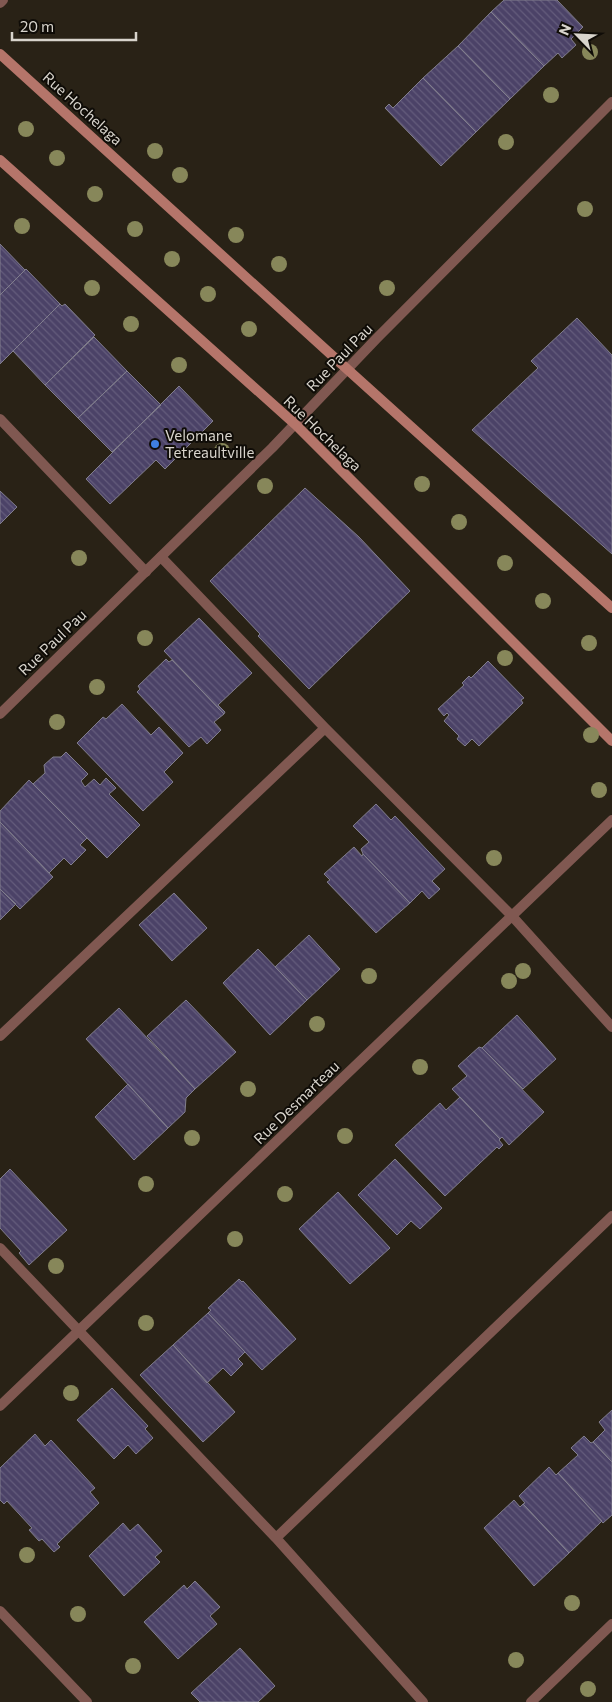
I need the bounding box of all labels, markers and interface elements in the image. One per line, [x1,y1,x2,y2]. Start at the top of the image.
scale bar [12,10,136,42]
north arrow [552,10,602,60]
text: 20 m [20,17,54,35]
text: N [555,21,575,38]
street label: Rue Hochelaga [40,68,126,148]
street label: Rue Paul Pau [302,319,376,395]
street label: Rue Hochelaga [281,392,365,474]
place label: Velomane Tetreaultville [165,426,254,461]
marker: Velomane Tetreaultville [149,438,161,450]
street label: Rue Paul Pau [14,605,90,679]
street label: Rue Desmarteau [249,1057,343,1147]

